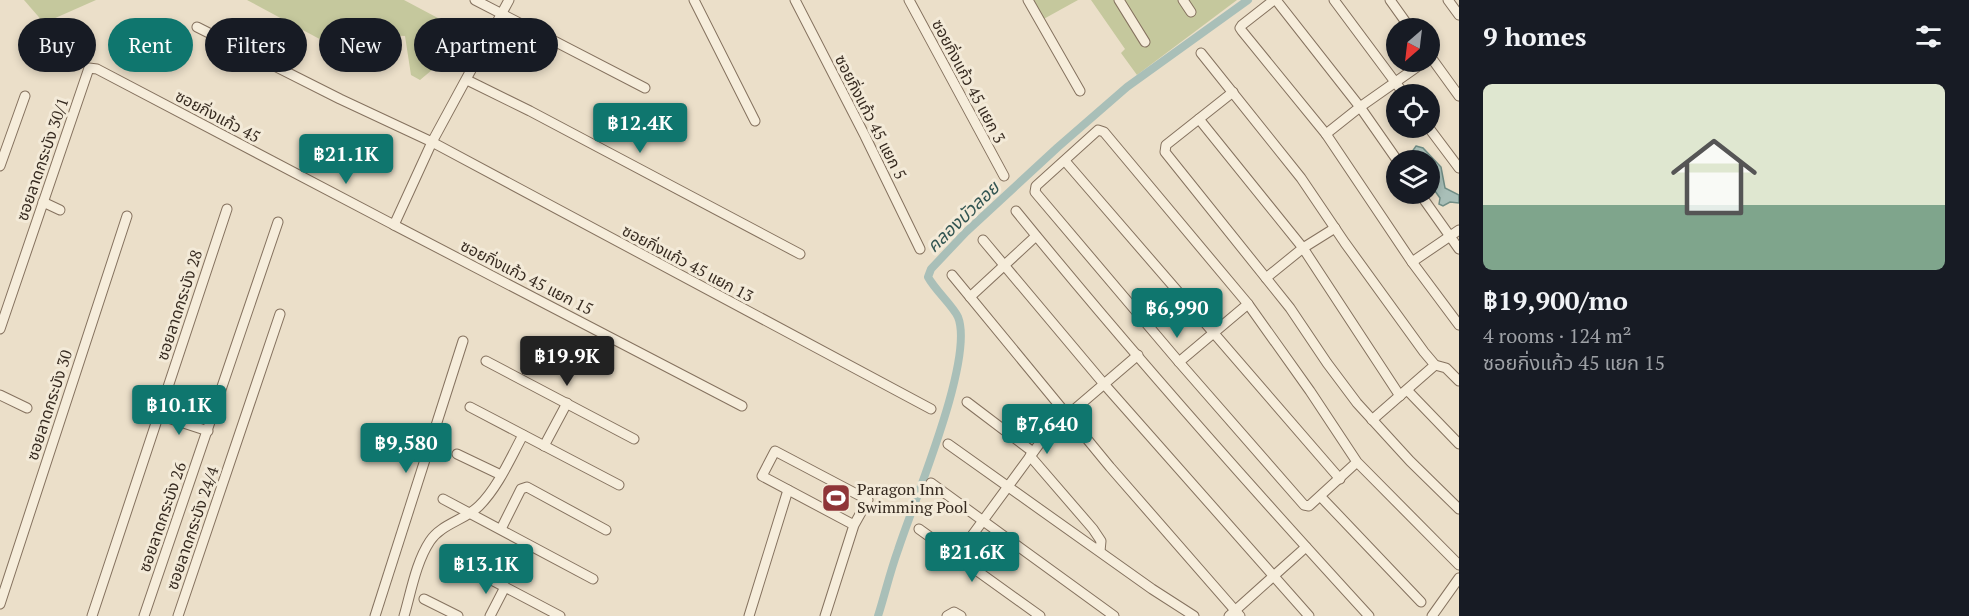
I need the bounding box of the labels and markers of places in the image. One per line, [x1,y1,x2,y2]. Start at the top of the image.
pin: ฿12.4K [591,103,689,154]
pin: ฿21.1K [297,134,395,185]
pin: ฿6,990 [1128,288,1226,339]
pin: ฿19.9K [518,336,616,387]
pin: ฿10.1K [130,385,228,436]
pin: ฿7,640 [998,404,1096,455]
pin: ฿9,580 [357,423,455,474]
place label: Paragon Inn Swimming Pool [857,478,968,518]
sports icon: Paragon Inn Swimming Pool [820,482,852,514]
pin: ฿21.6K [923,532,1021,583]
pin: ฿13.1K [437,544,535,595]

